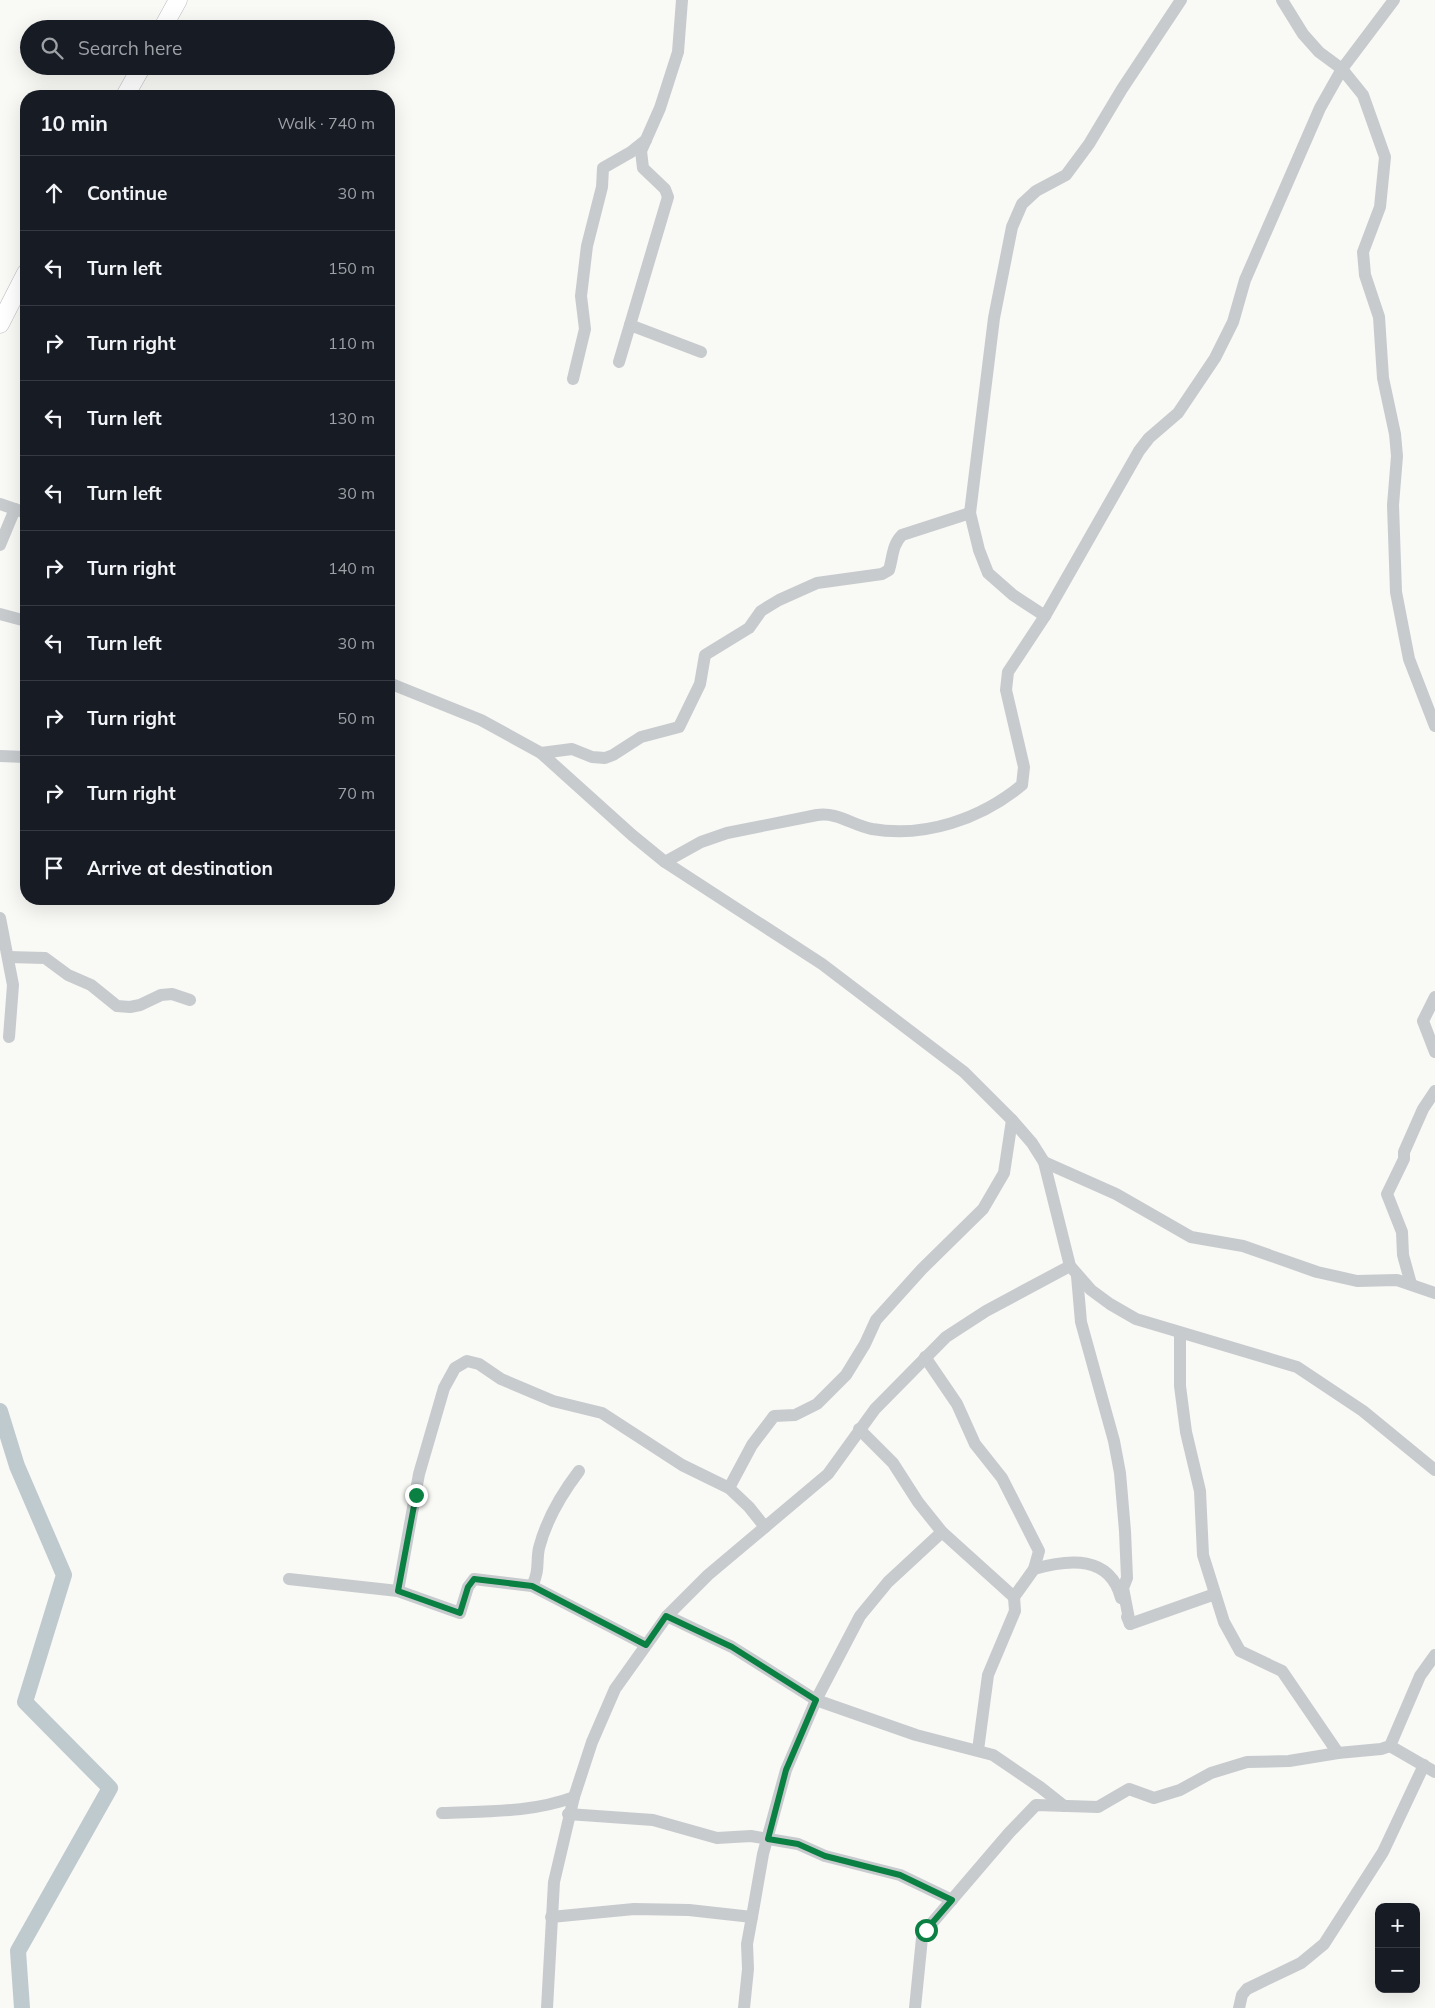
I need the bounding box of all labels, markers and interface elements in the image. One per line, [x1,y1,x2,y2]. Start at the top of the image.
search box [20,20,395,75]
icon: search [38,34,66,62]
text: Search here [78,36,182,60]
text: 10 min [40,110,108,136]
text: Walk · 740 m [277,113,375,133]
icon: ahead [40,179,68,207]
text: Continue [87,181,167,205]
text: 30 m [338,183,375,203]
icon: left [40,254,68,282]
text: Turn left [87,256,162,280]
text: 150 m [328,258,375,278]
icon: right [40,329,68,357]
text: Turn right [87,331,176,355]
text: 110 m [328,333,375,353]
icon: left [40,404,68,432]
text: Turn left [87,406,162,430]
text: 130 m [328,408,375,428]
icon: left [40,479,68,507]
text: Turn left [87,481,162,505]
text: 30 m [338,483,375,503]
icon: right [40,554,68,582]
text: Turn right [87,556,176,580]
text: 140 m [328,558,375,578]
icon: left [40,629,68,657]
text: Turn left [87,631,162,655]
text: 30 m [338,633,375,653]
icon: right [40,704,68,732]
text: Turn right [87,706,176,730]
text: 50 m [338,708,375,728]
icon: right [40,779,68,807]
text: Turn right [87,781,176,805]
text: 70 m [338,783,375,803]
icon: arrive [40,854,68,882]
text: Arrive at destination [87,856,273,880]
route end [405,1484,428,1507]
map controls [1375,1903,1420,1993]
button: + [1375,1903,1420,1948]
route start [915,1919,938,1942]
button: − [1375,1948,1420,1993]

